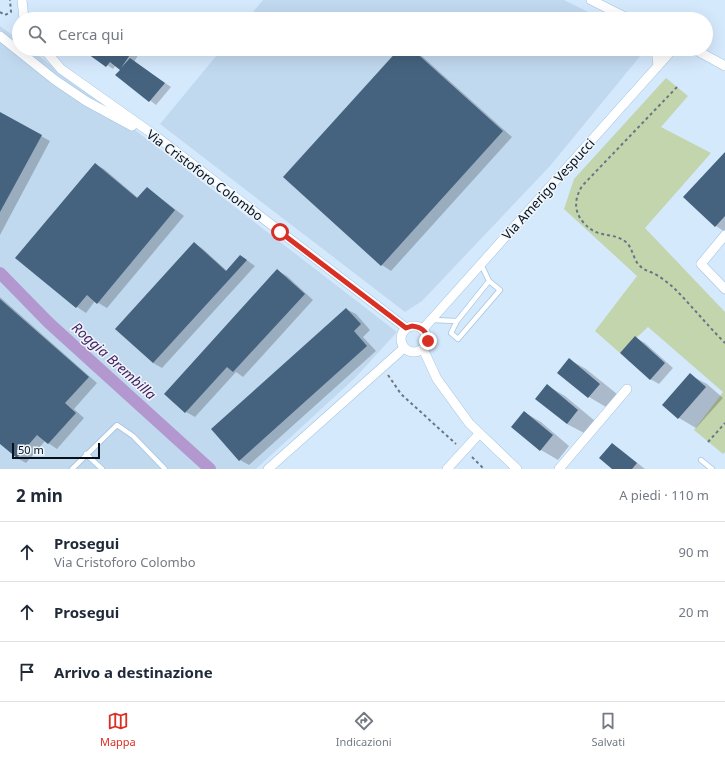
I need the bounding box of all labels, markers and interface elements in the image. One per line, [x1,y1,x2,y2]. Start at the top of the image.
search box [12,12,713,56]
icon: search [26,23,48,45]
text: Cerca qui [58,24,124,44]
street label: Via Cristoforo Colombo [143,125,267,225]
street label: Via Amerigo Vespucci [498,134,598,244]
route start [271,223,289,241]
water label: Roggia Brembilla [68,318,161,404]
route end [419,332,437,350]
scale bar [12,441,100,460]
text: 50 m [18,442,44,457]
text: 2 min [16,484,63,507]
text: A piedi · 110 m [619,486,709,504]
text: Prosegui [54,533,119,553]
icon: ahead [16,541,38,563]
text: 90 m [679,543,709,561]
text: Via Cristoforo Colombo [54,553,196,571]
icon: ahead [16,601,38,623]
text: Prosegui [54,602,119,622]
text: 20 m [679,603,709,621]
icon: arrive [16,661,38,683]
text: Arrivo a destinazione [54,662,213,682]
tab: Mappa [100,710,136,749]
tab: Indicazioni [336,710,392,749]
tab: Salvati [591,710,625,749]

